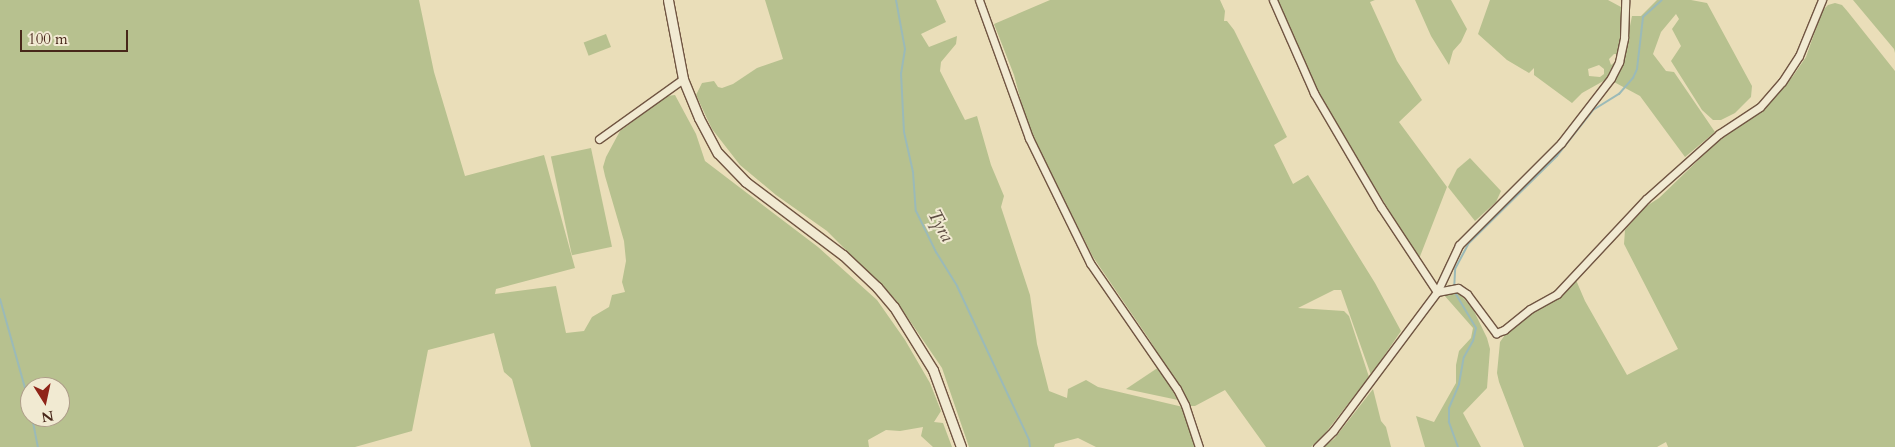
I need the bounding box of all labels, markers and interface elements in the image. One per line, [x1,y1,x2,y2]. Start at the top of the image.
scale bar [22,20,130,52]
text: 100 m [28,29,68,49]
water label: Tyra [922,206,958,246]
north arrow [20,377,70,427]
text: N [40,406,55,427]

